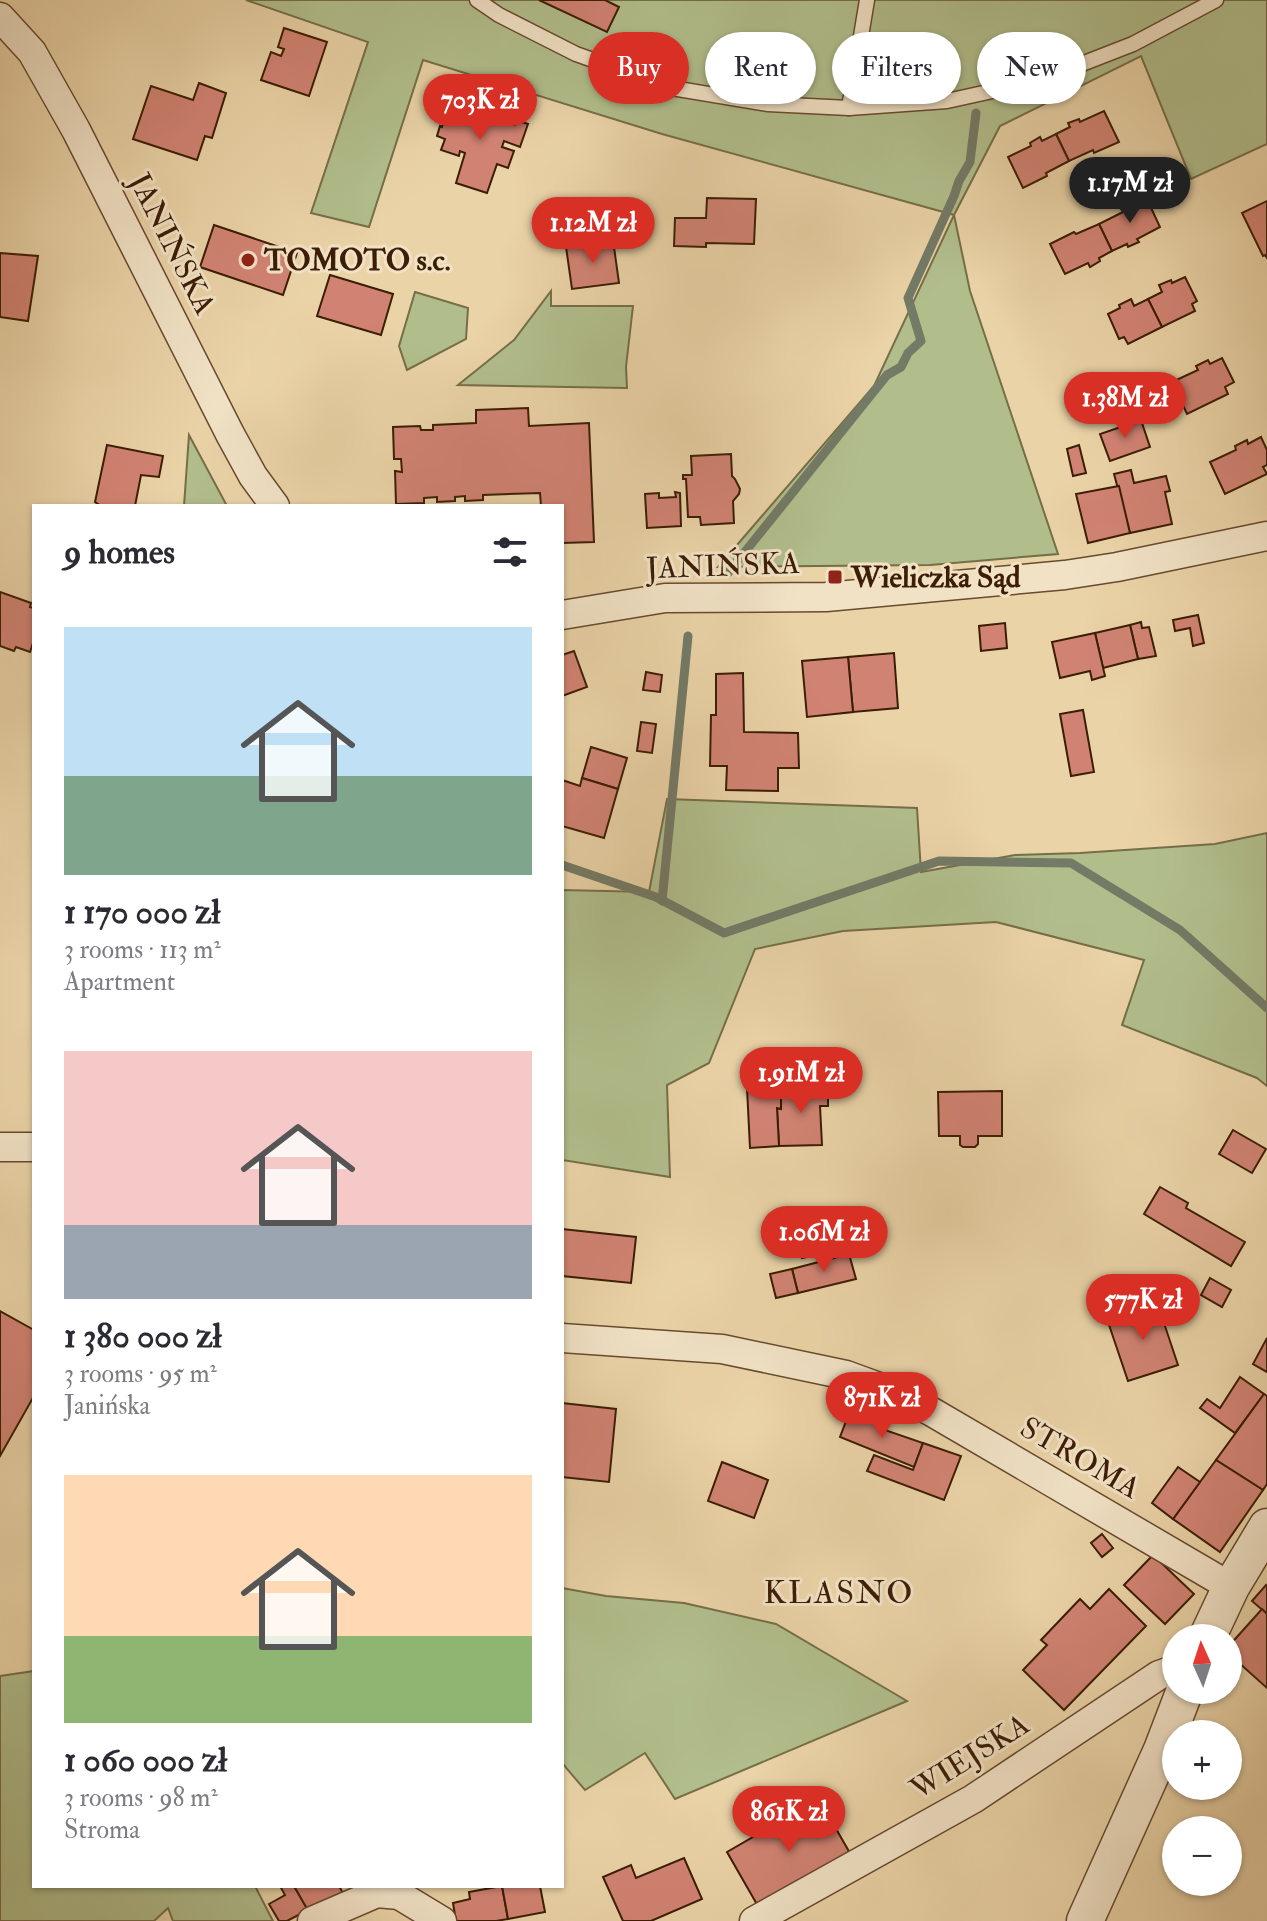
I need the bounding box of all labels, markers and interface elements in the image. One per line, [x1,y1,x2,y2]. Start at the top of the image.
chip: Buy [588,32,689,104]
chip: Rent [705,32,816,104]
chip: Filters [832,32,961,104]
chip: New [977,32,1086,104]
pin: 703K zł [406,74,554,142]
text: 703K zł [441,84,519,116]
pin: 1.17M zł [1047,157,1213,225]
street label: JANIŃSKA [120,166,223,321]
text: 1.17M zł [1087,167,1173,199]
pin: 1.12M zł [510,197,676,265]
text: 1.12M zł [550,207,636,239]
place label: TOMOTO s.c. [263,242,451,279]
marker: TOMOTO s.c. [239,251,257,269]
pin: 1.38M zł [1042,372,1208,440]
text: 1.38M zł [1082,382,1168,414]
icon: filters [488,530,532,574]
text: 9 homes [64,531,175,574]
street label: JANIŃSKA [645,545,800,587]
place label: Wieliczka Sąd [850,559,1021,596]
marker: Wieliczka Sąd [826,568,844,586]
icon: home [226,679,370,823]
text: 1 170 000 zł [64,891,220,934]
text: 3 rooms · 113 m² [64,934,221,966]
text: Apartment [64,966,175,998]
pin: 1.91M zł [718,1047,884,1115]
text: 1.91M zł [758,1057,844,1089]
icon: home [226,1103,370,1247]
pin: 1.06M zł [741,1206,907,1274]
text: 1.06M zł [779,1216,869,1248]
pin: 577K zł [1069,1274,1217,1342]
text: 577K zł [1104,1284,1182,1316]
text: 1 380 000 zł [64,1315,222,1358]
text: 3 rooms · 95 m² [64,1358,217,1390]
pin: 871K zł [808,1372,956,1440]
text: 871K zł [844,1382,920,1414]
text: Janińska [64,1390,150,1422]
street label: STROMA [1014,1409,1146,1507]
icon: home [226,1527,370,1671]
district label: KLASNO [764,1573,914,1613]
north arrow [1162,1624,1242,1704]
map controls [1162,1624,1242,1896]
street label: WIEJSKA [903,1706,1036,1809]
button: + [1162,1720,1242,1800]
text: 1 060 000 zł [64,1739,227,1782]
text: 3 rooms · 98 m² [64,1782,218,1814]
pin: 861K zł [715,1786,863,1854]
text: 861K zł [750,1796,828,1828]
text: Stroma [64,1814,140,1846]
button: − [1162,1816,1242,1896]

